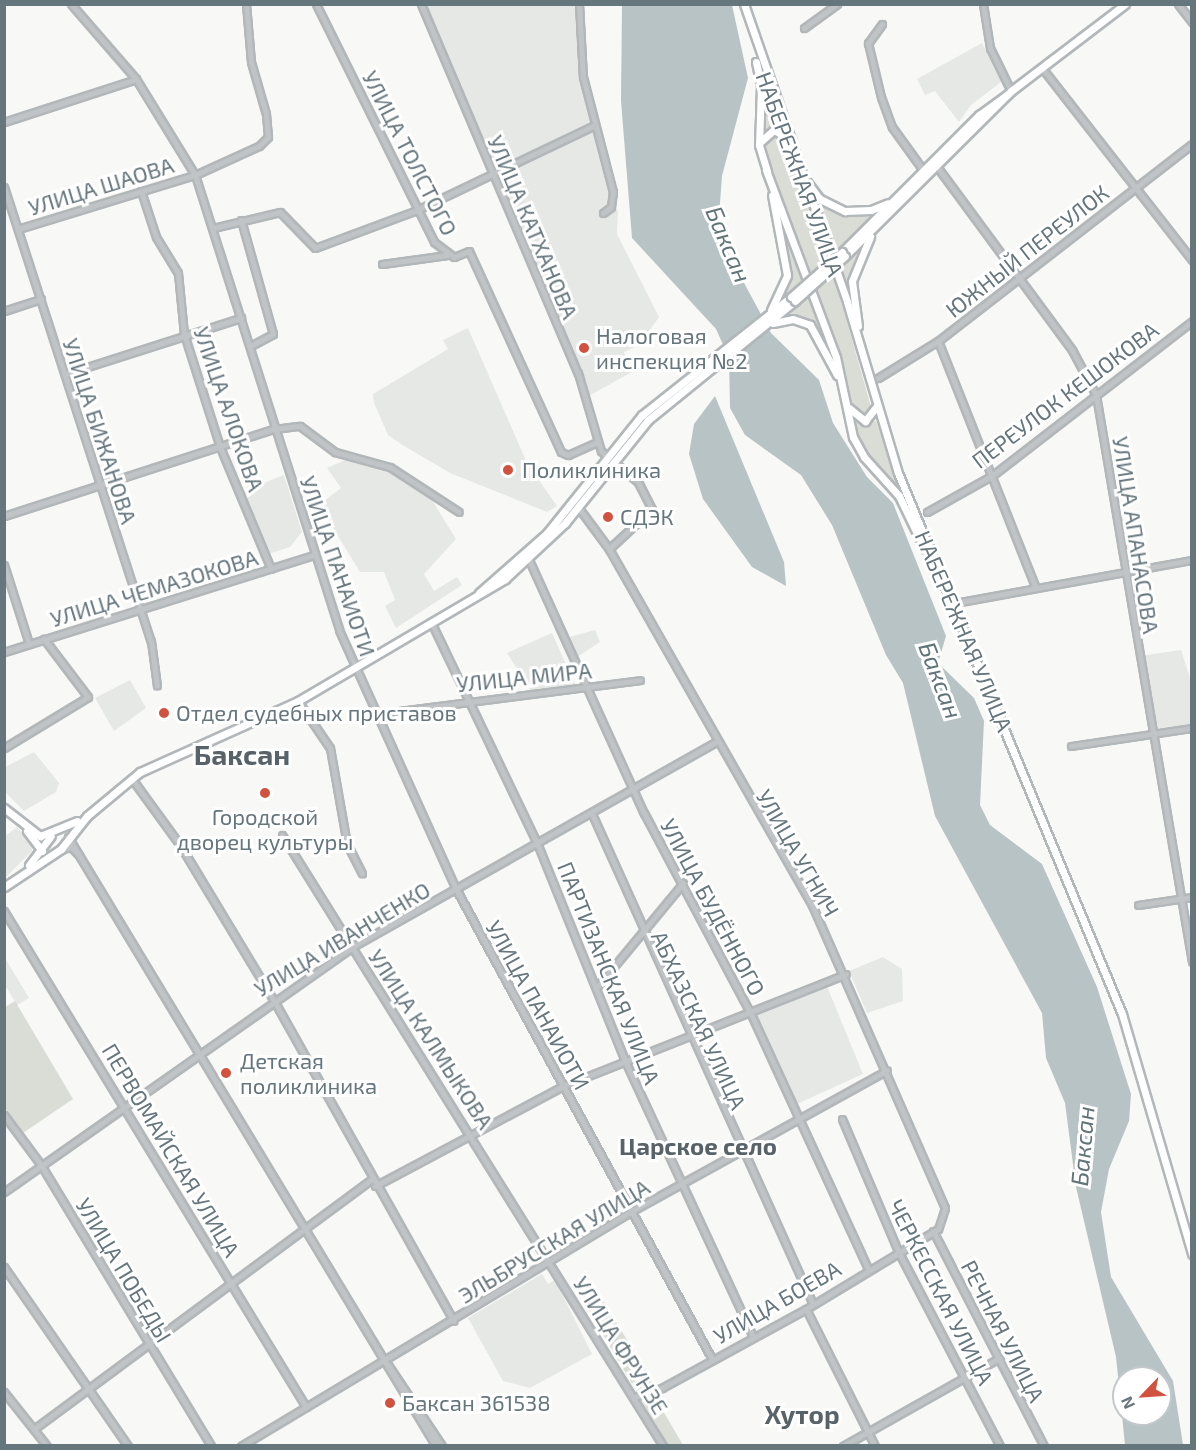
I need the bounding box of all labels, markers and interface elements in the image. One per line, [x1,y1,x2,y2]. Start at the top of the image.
street label: УЛИЦА ТОЛСТОГО [357,66,463,240]
street label: НАБЕРЕЖНАЯ УЛИЦА [751,68,849,280]
street label: УЛИЦА КАТХАНОВА [482,131,584,323]
street label: УЛИЦА ШАОВА [25,151,177,221]
street label: ЮЖНЫЙ ПЕРЕУЛОК [940,179,1114,323]
water label: Баксан [700,202,758,286]
street label: ПЕРЕУЛОК КЕШОКОВА [967,316,1163,474]
place label: Налоговая инспекция №2 [596,322,748,374]
street label: УЛИЦА АЛОКОВА [188,323,270,495]
street label: УЛИЦА БИЖАНОВА [58,335,142,527]
marker: Налоговая инспекция №2 [577,341,591,355]
street label: УЛИЦА АПАНАСОВА [1107,434,1165,636]
place label: Поликлиника [522,457,661,483]
marker: Поликлиника [499,461,517,479]
street label: УЛИЦА ПАНАИОТИ [295,472,381,660]
place label: СДЭК [620,504,674,530]
marker: СДЭК [601,510,615,524]
street label: НАБЕРЕЖНАЯ УЛИЦА [910,527,1018,735]
street label: УЛИЦА ЧЕМАЗОКОВА [47,544,261,632]
water label: Баксан [913,637,969,723]
street label: УЛИЦА МИРА [455,657,593,697]
place label: Отдел судебных приставов [176,700,457,726]
marker: Отдел судебных приставов [157,706,171,720]
district label: Баксан [194,737,290,771]
street label: УЛИЦА УГНИЧ [751,785,845,921]
marker: Городской дворец культуры [258,786,272,800]
place label: Городской дворец культуры [177,803,353,854]
street label: УЛИЦА БУДЁННОГО [655,814,771,1000]
street label: ПАРТИЗАНСКАЯ УЛИЦА [552,858,666,1088]
street label: УЛИЦА ИВАНЧЕНКО [249,876,435,1002]
street label: УЛИЦА ПАНАИОТИ [481,916,595,1094]
street label: АБХАЗСКАЯ УЛИЦА [646,927,752,1113]
street label: УЛИЦА КАЛМЫКОВА [363,944,499,1134]
street label: ПЕРВОМАЙСКАЯ УЛИЦА [97,1039,245,1261]
place label: Детская поликлиника [240,1047,377,1098]
marker: Детская поликлиника [217,1064,235,1082]
water label: Баксан [1064,1105,1100,1187]
district label: Царское село [619,1132,777,1160]
street label: ЭЛЬБРУССКАЯ УЛИЦА [454,1173,654,1309]
street label: УЛИЦА ПОБЕДЫ [71,1193,177,1347]
street label: ЧЕРКЕССКАЯ УЛИЦА [883,1195,999,1389]
street label: УЛИЦА БОЕВА [709,1255,845,1349]
street label: РЕЧНАЯ УЛИЦА [956,1256,1050,1406]
street label: УЛИЦА ФРУНЗЕ [568,1271,674,1419]
north arrow [1112,1366,1172,1426]
place label: Баксан 361538 [402,1390,551,1416]
text: N [1116,1394,1138,1412]
marker: Баксан 361538 [383,1396,397,1410]
district label: Хутор [764,1398,840,1430]

